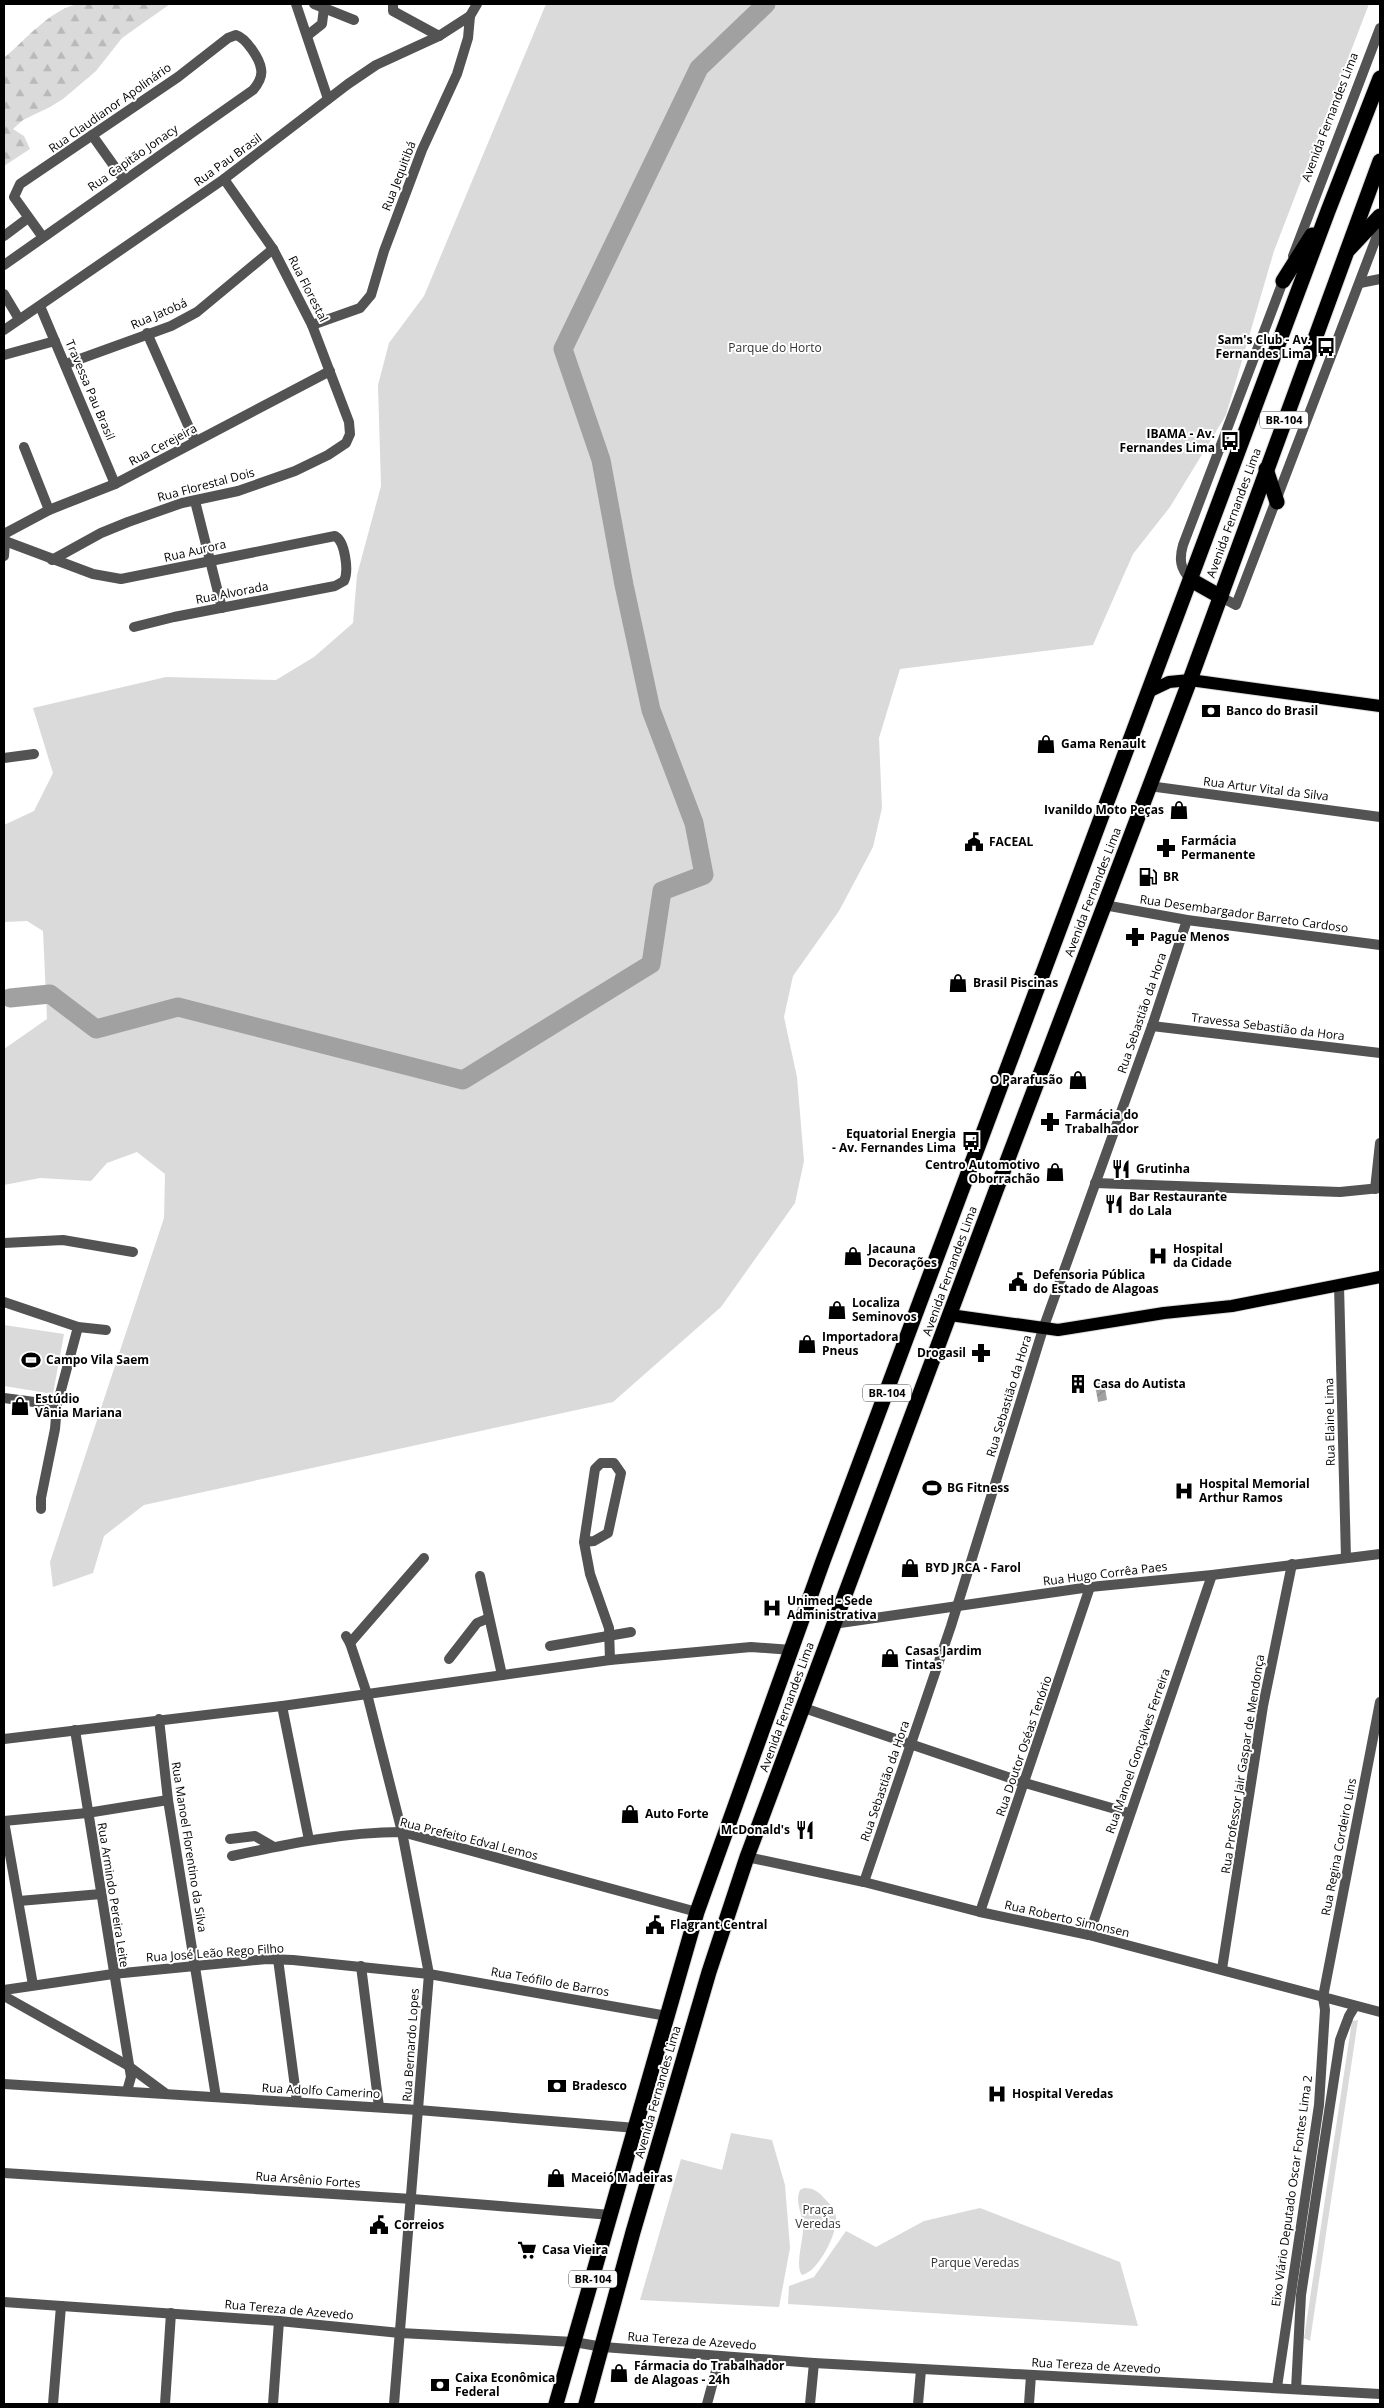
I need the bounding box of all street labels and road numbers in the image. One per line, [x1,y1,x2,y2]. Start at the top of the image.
street label: Avenida Fernandes Lima [1297,50,1362,184]
street label: Rua Claudianor Apolinário [45,59,174,156]
street label: Rua Capitão Jonacy [84,119,182,195]
street label: Rua Pau Brasil [190,129,265,190]
street label: Rua Jequitibá [377,138,420,213]
street label: Rua Florestal [284,253,332,325]
street label: Rua Jatobá [128,294,190,333]
street label: Travessa Pau Brasil [62,337,119,443]
road number: BR-104 [1260,412,1308,428]
street label: Rua Cerejeira [126,419,200,470]
street label: Avenida Fernandes Lima [1202,446,1265,580]
street label: Rua Florestal Dois [155,463,257,506]
street label: Rua Aurora [162,535,228,566]
street label: Rua Alvorada [194,577,270,608]
street label: Rua Artur Vital da Silva [1202,772,1330,805]
street label: Avenida Fernandes Lima [1060,825,1125,959]
street label: Rua Desembargador Barreto Cardoso [1139,890,1349,937]
street label: Rua Sebastião da Hora [1113,950,1170,1075]
street label: Travessa Sebastião da Hora [1190,1009,1346,1044]
street label: Avenida Fernandes Lima [918,1204,981,1338]
street label: Rua Sebastião da Hora [982,1333,1035,1459]
street label: Rua Elaine Lima [1320,1378,1339,1466]
road number: BR-104 [863,1385,911,1402]
street label: Rua Hugo Corrêa Paes [1042,1557,1168,1590]
street label: Avenida Fernandes Lima [755,1640,818,1774]
street label: Rua Professor Jair Gaspar de Mendonça [1217,1653,1268,1875]
street label: Rua Manoel Gonçalves Ferreira [1101,1666,1174,1836]
street label: Rua Doutor Oséas Tenório [991,1673,1056,1818]
street label: Rua Sebastião da Hora [856,1718,913,1843]
street label: Rua Manoel Florentino da Silva [168,1760,211,1933]
street label: Rua Regina Cordeiro Lins [1317,1776,1360,1917]
street label: Rua Prefeito Edval Lemos [398,1813,540,1864]
street label: Rua Armindo Pereira Leite [94,1821,133,1969]
street label: Rua Roberto Simonsen [1003,1896,1131,1941]
street label: Rua José Leão Rego Filho [145,1939,285,1966]
street label: Rua Teófilo de Barros [490,1963,611,2000]
street label: Rua Bernardo Lopes [398,1987,423,2102]
street label: Avenida Fernandes Lima [630,2024,685,2160]
street label: Eixo Viário Deputado Oscar Fontes Lima 2 [1267,2074,1316,2308]
street label: Rua Adolfo Camerino [261,2079,381,2102]
street label: Rua Arsênio Fortes [255,2167,361,2192]
road number: BR-104 [569,2270,617,2288]
street label: Rua Tereza de Azevedo [224,2295,354,2324]
street label: Rua Tereza de Azevedo [627,2328,757,2353]
street label: Rua Tereza de Azevedo [1031,2354,1161,2377]

